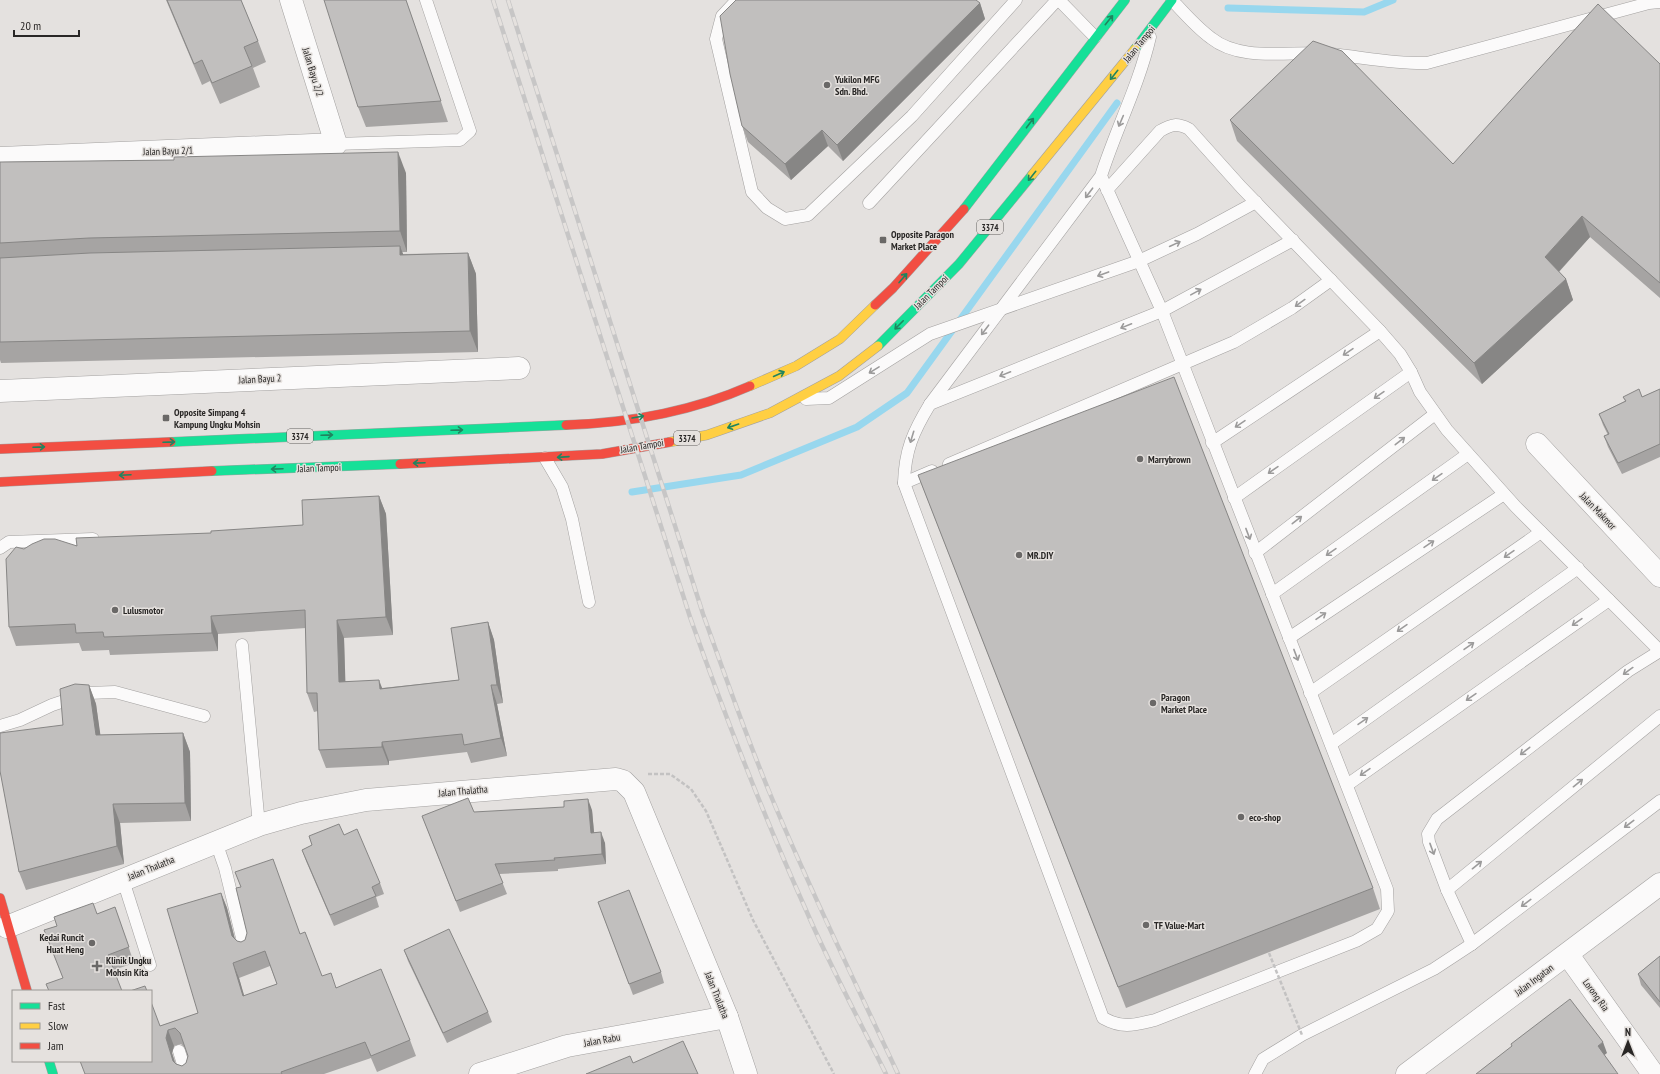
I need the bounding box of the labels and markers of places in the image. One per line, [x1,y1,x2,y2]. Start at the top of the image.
place label: Yukilon MFG Sdn. Bhd. [834,73,879,98]
marker: Yukilon MFG Sdn. Bhd. [822,80,832,90]
place label: Opposite Paragon Market Place [891,228,955,253]
marker: Opposite Paragon Market Place [878,235,888,245]
place label: Opposite Simpang 4 Kampung Ungku Mohsin [174,406,261,431]
marker: Opposite Simpang 4 Kampung Ungku Mohsin [161,413,171,423]
place label: Marrybrown [1148,453,1191,466]
marker: Marrybrown [1135,454,1145,464]
place label: MR.DIY [1027,549,1054,562]
marker: MR.DIY [1014,550,1024,560]
place label: Lulusmotor [123,604,164,617]
marker: Lulusmotor [110,605,120,615]
place label: Paragon Market Place [1161,691,1207,716]
marker: Paragon Market Place [1148,698,1158,708]
place label: eco-shop [1249,811,1282,824]
marker: eco-shop [1236,812,1246,822]
place label: TF Value-Mart [1154,919,1205,932]
marker: TF Value-Mart [1141,920,1151,930]
place label: Kedai Runcit Huat Heng [39,931,85,956]
marker: Kedai Runcit Huat Heng [87,938,97,948]
place label: Klinik Ungku Mohsin Kita [106,954,152,979]
marker: Klinik Ungku Mohsin Kita [91,960,103,972]

